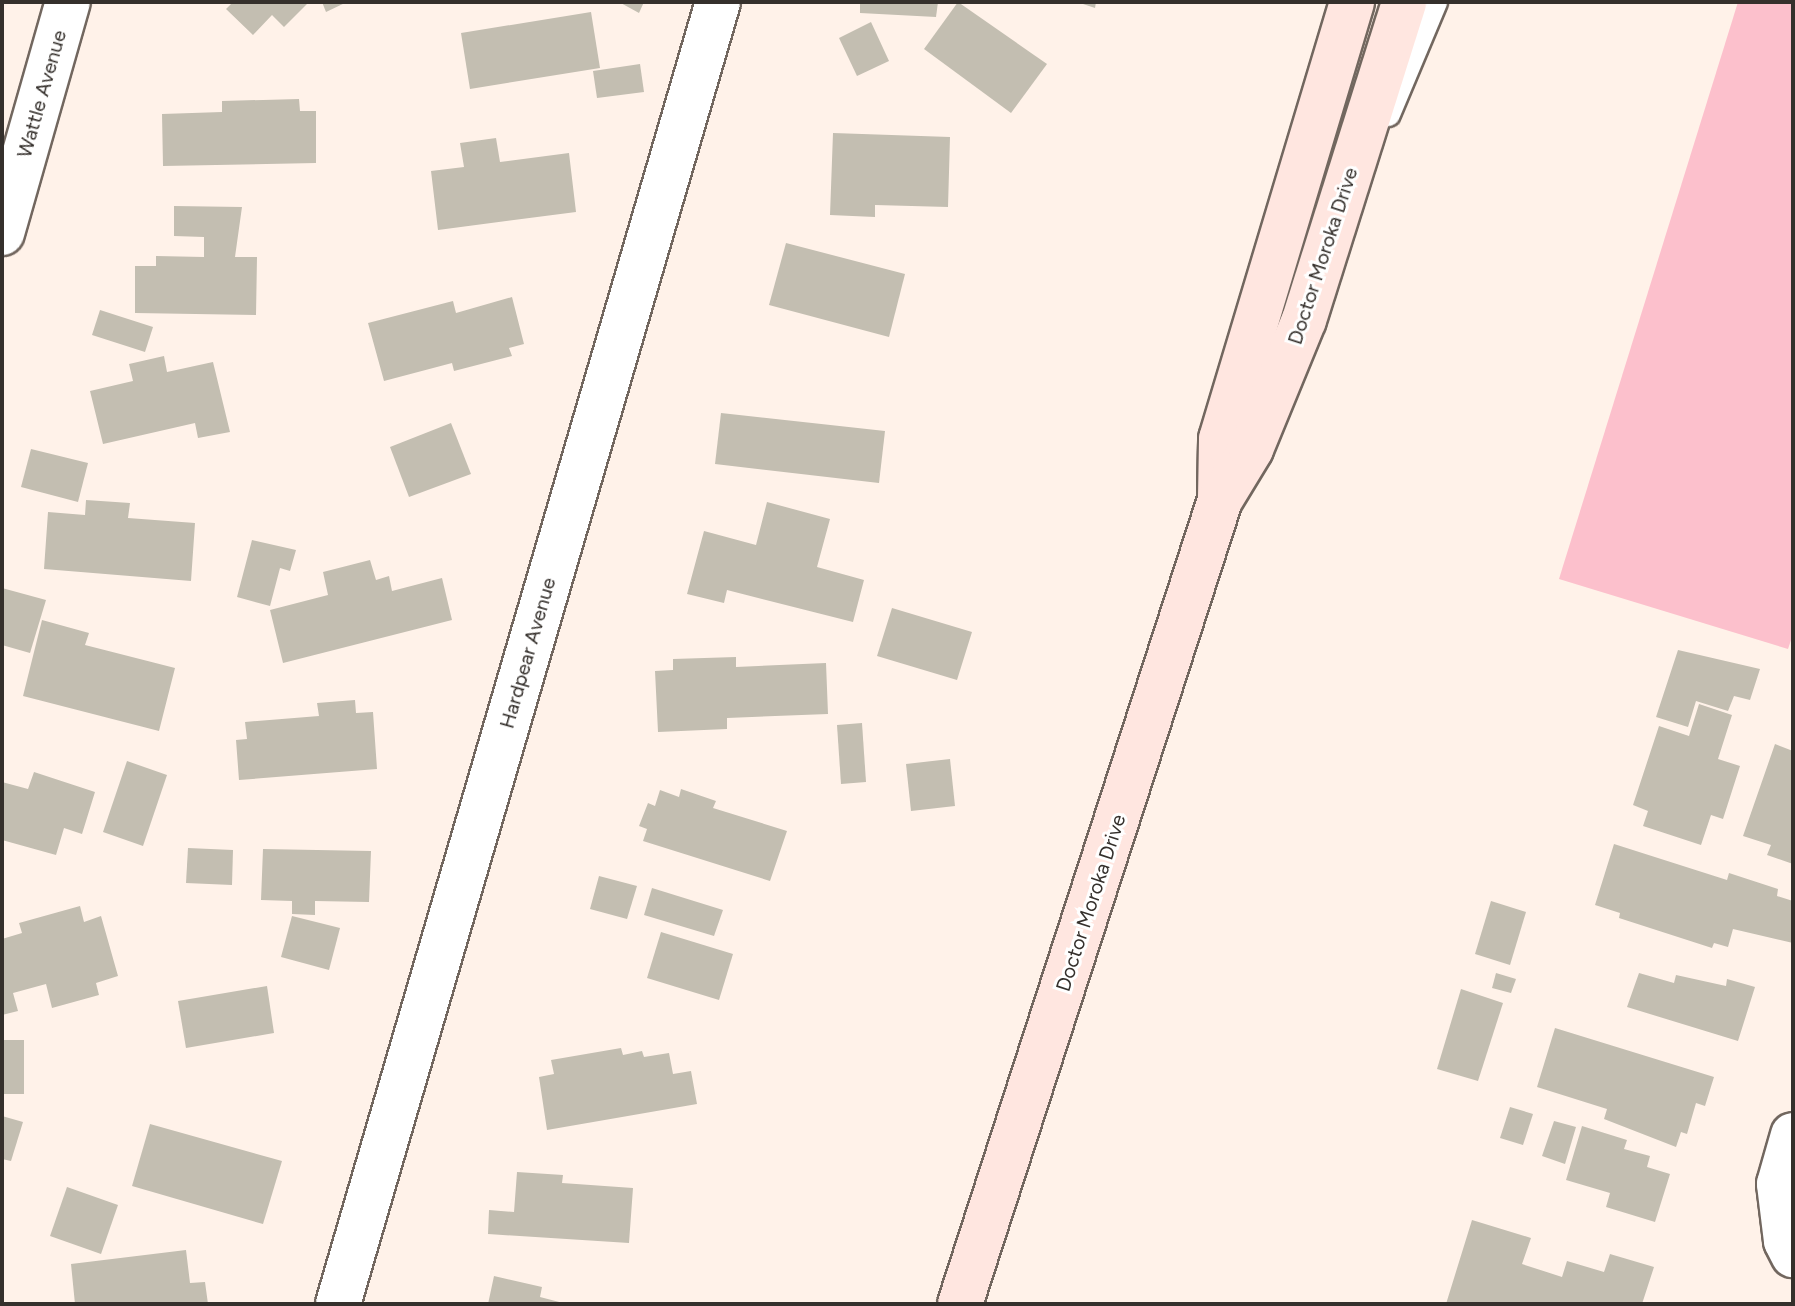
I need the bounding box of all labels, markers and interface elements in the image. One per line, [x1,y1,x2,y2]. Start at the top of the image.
street label: Wattle Avenue [12,27,72,161]
street label: Doctor Moroka Drive [1283,164,1363,348]
street label: Hardpear Avenue [495,575,561,731]
street label: Doctor Moroka Drive [1051,811,1131,995]

